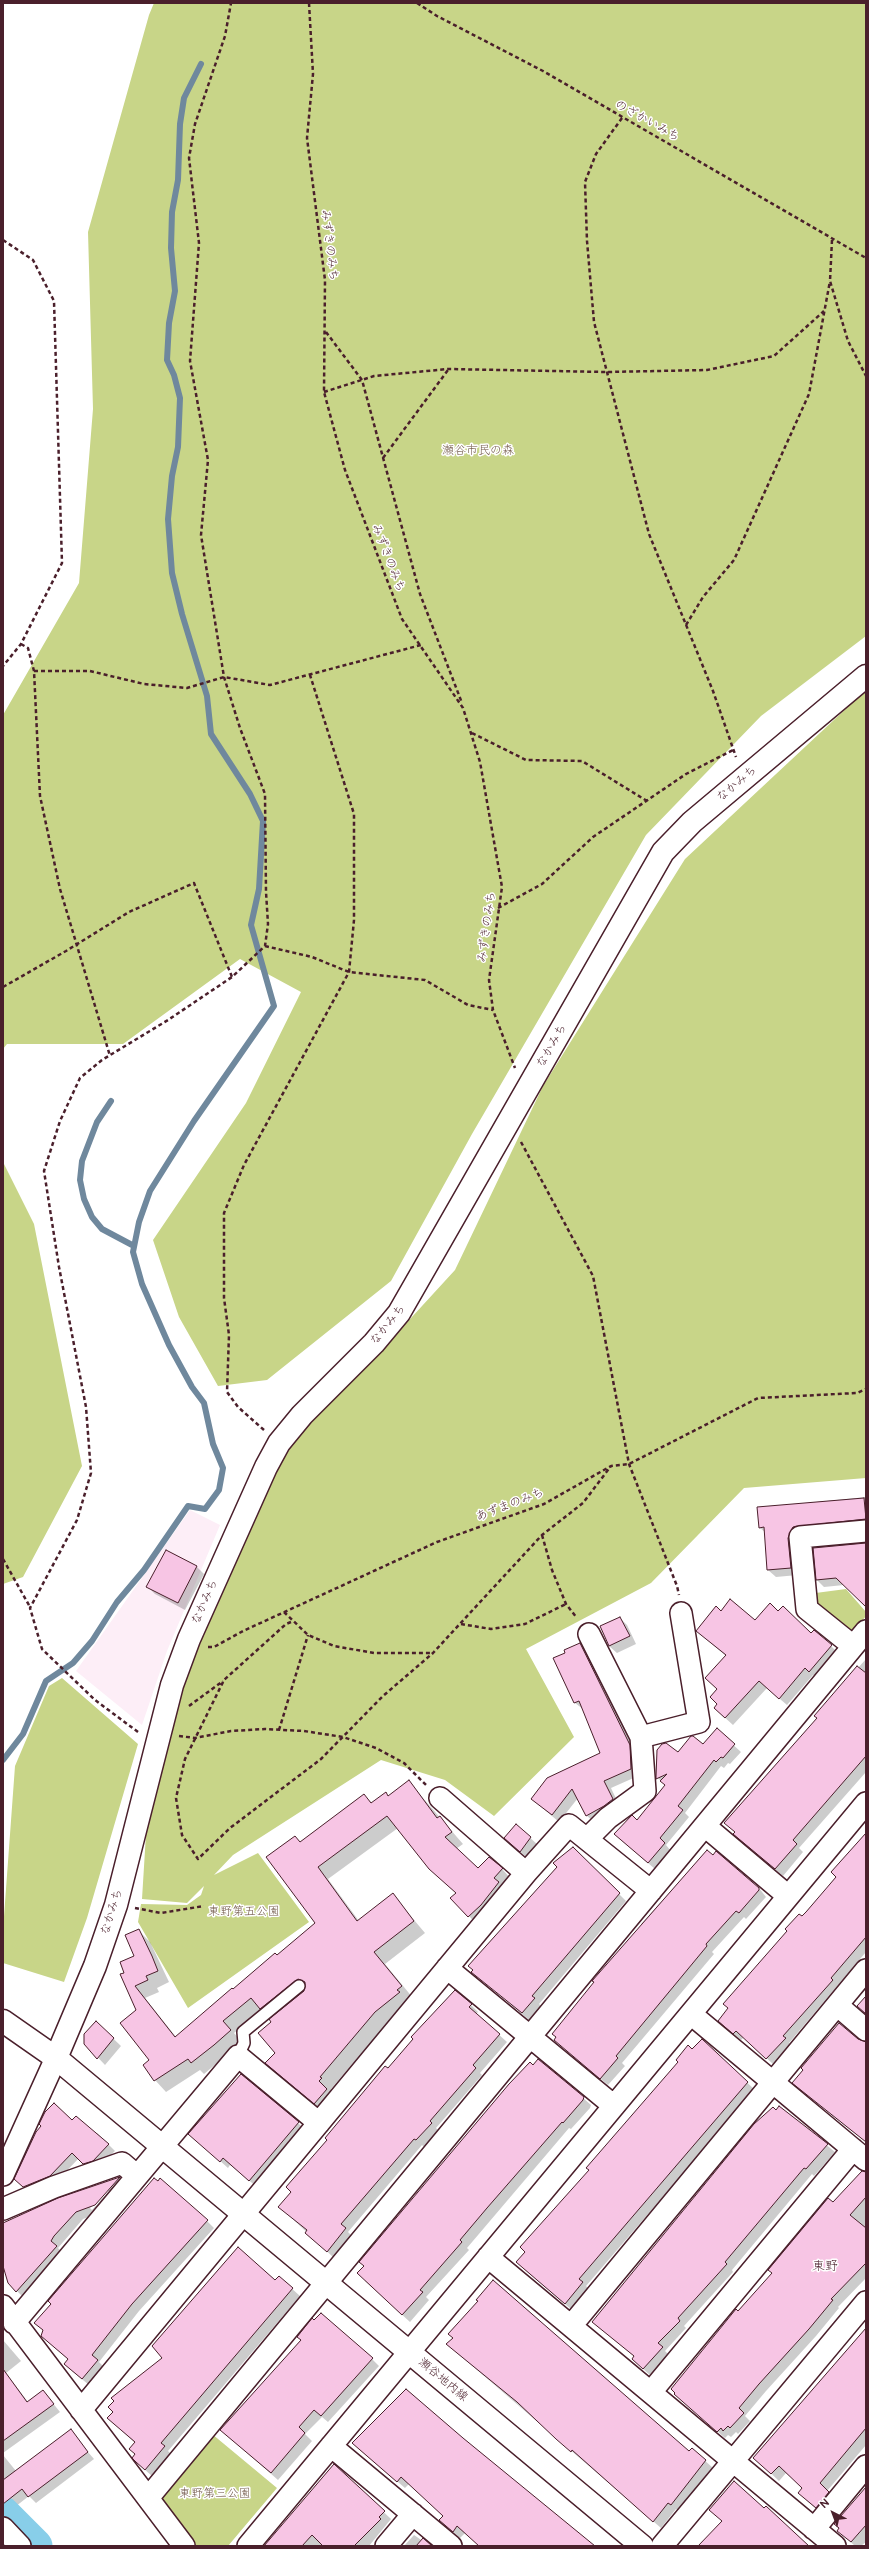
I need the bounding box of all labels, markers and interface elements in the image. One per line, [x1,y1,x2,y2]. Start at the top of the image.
street label: のざかいみち [612,97,682,145]
street label: みずきのみち [317,208,341,282]
park label: 瀬谷市民の森 [442,444,514,458]
street label: みずきのみち [368,522,408,594]
street label: なかみち [714,763,760,805]
street label: みずきのみち [475,890,499,964]
street label: なかみち [534,1022,570,1070]
street label: なかみち [367,1302,409,1348]
street label: あずまのみち [474,1485,546,1525]
street label: なかみち [189,1577,221,1627]
street label: なかみち [98,1887,126,1937]
park label: 東野第五公園 [208,1905,280,1919]
district label: 東野 [812,2259,838,2275]
street label: 瀬谷地内線 [415,2355,471,2405]
park label: 東野第三公園 [179,2487,251,2501]
north arrow [813,2493,853,2533]
text: N [817,2496,832,2511]

